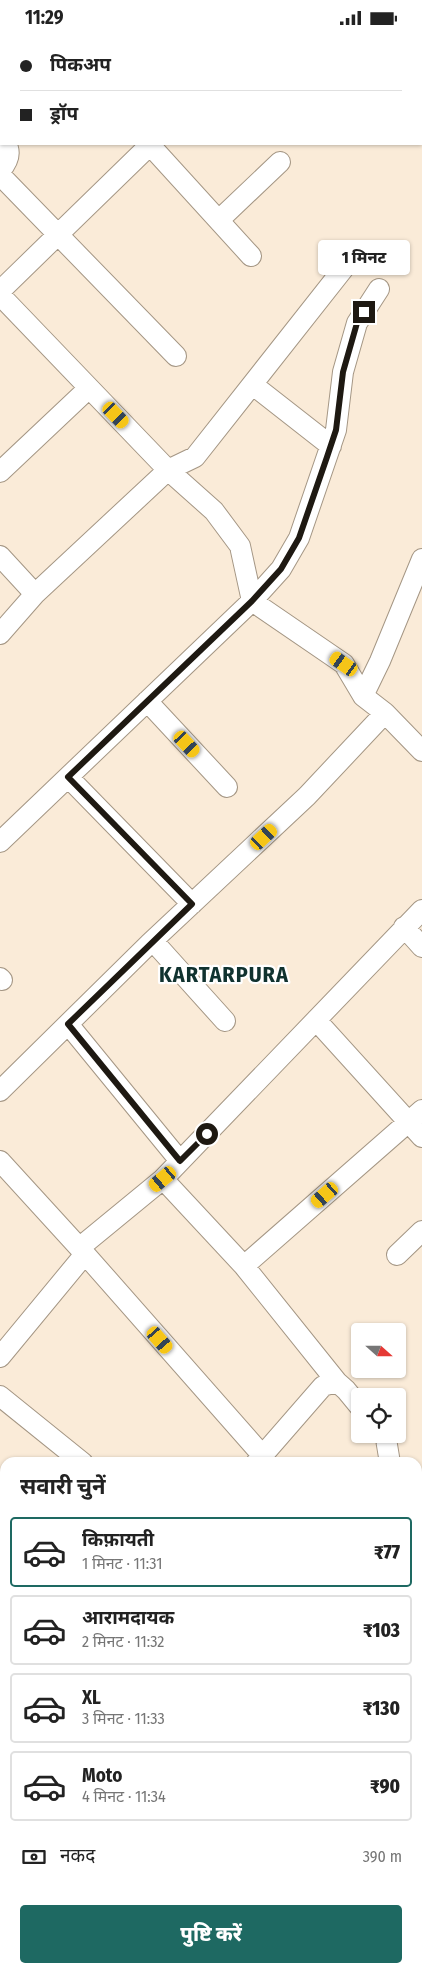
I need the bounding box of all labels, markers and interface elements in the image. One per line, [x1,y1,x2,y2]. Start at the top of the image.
text: 11:29 [25,6,64,29]
text: पिकअप [50,53,111,76]
text: ड्रॉप [50,102,78,125]
callout: 1 मिनट [318,239,410,275]
text: 1 मिनट [342,248,386,267]
route end [353,301,375,323]
car [100,399,131,431]
car [327,649,360,679]
car [171,728,202,760]
car [247,821,280,853]
district label: KARTARPURA [159,961,289,988]
route start [196,1123,218,1145]
car [146,1164,179,1194]
car [308,1179,341,1211]
north arrow [351,1323,406,1377]
map controls [351,1323,406,1443]
car [144,1324,175,1356]
button: locate [351,1388,406,1443]
text: सवारी चुनें [20,1473,106,1500]
text: किफ़ायती [82,1528,154,1551]
icon: car [22,1530,67,1575]
text: ₹77 [374,1541,400,1564]
text: 1 मिनट · 11:31 [82,1554,162,1573]
text: आरामदायक [82,1606,174,1629]
icon: car [22,1608,67,1653]
text: ₹103 [363,1619,400,1642]
text: 2 मिनट · 11:32 [82,1632,164,1651]
icon: car [22,1686,67,1731]
text: XL [82,1686,101,1709]
text: ₹130 [363,1697,400,1720]
text: 3 मिनट · 11:33 [82,1709,165,1728]
icon: car [22,1764,67,1809]
text: Moto [82,1764,122,1787]
text: ₹90 [370,1775,400,1798]
text: 4 मिनट · 11:34 [82,1787,166,1806]
icon: cash [20,1843,48,1871]
text: नकद [60,1844,95,1867]
text: 390 m [363,1847,402,1866]
button: पुष्टि करें [20,1905,402,1963]

